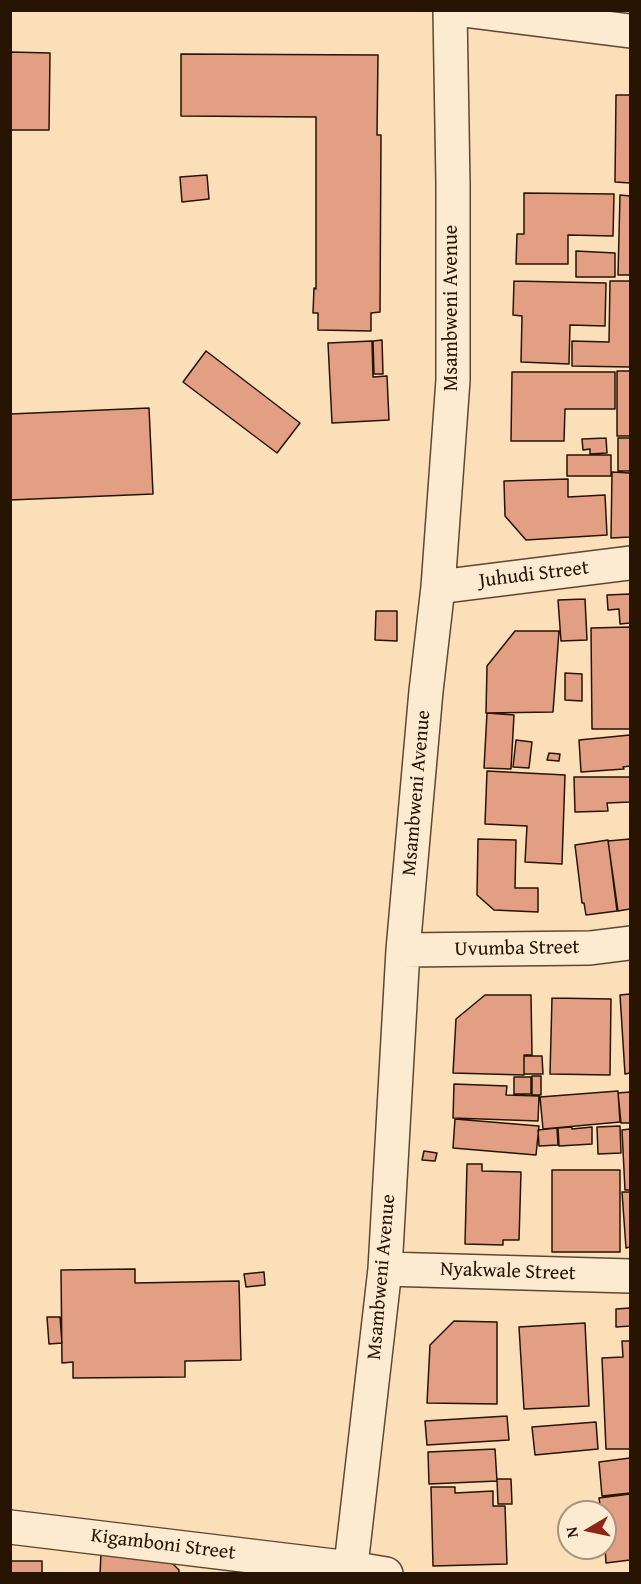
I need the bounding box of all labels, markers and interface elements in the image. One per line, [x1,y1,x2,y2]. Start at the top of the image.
street label: Msambweni Avenue [440,225,464,391]
street label: Juhudi Street [478,556,590,594]
street label: Msambweni Avenue [398,709,436,877]
street label: Uvumba Street [454,936,580,962]
street label: Msambweni Avenue [363,1193,401,1361]
street label: Nyakwale Street [440,1258,576,1286]
north arrow [557,1500,617,1560]
street label: Kigamboni Street [89,1524,237,1566]
text: N [559,1525,584,1540]

